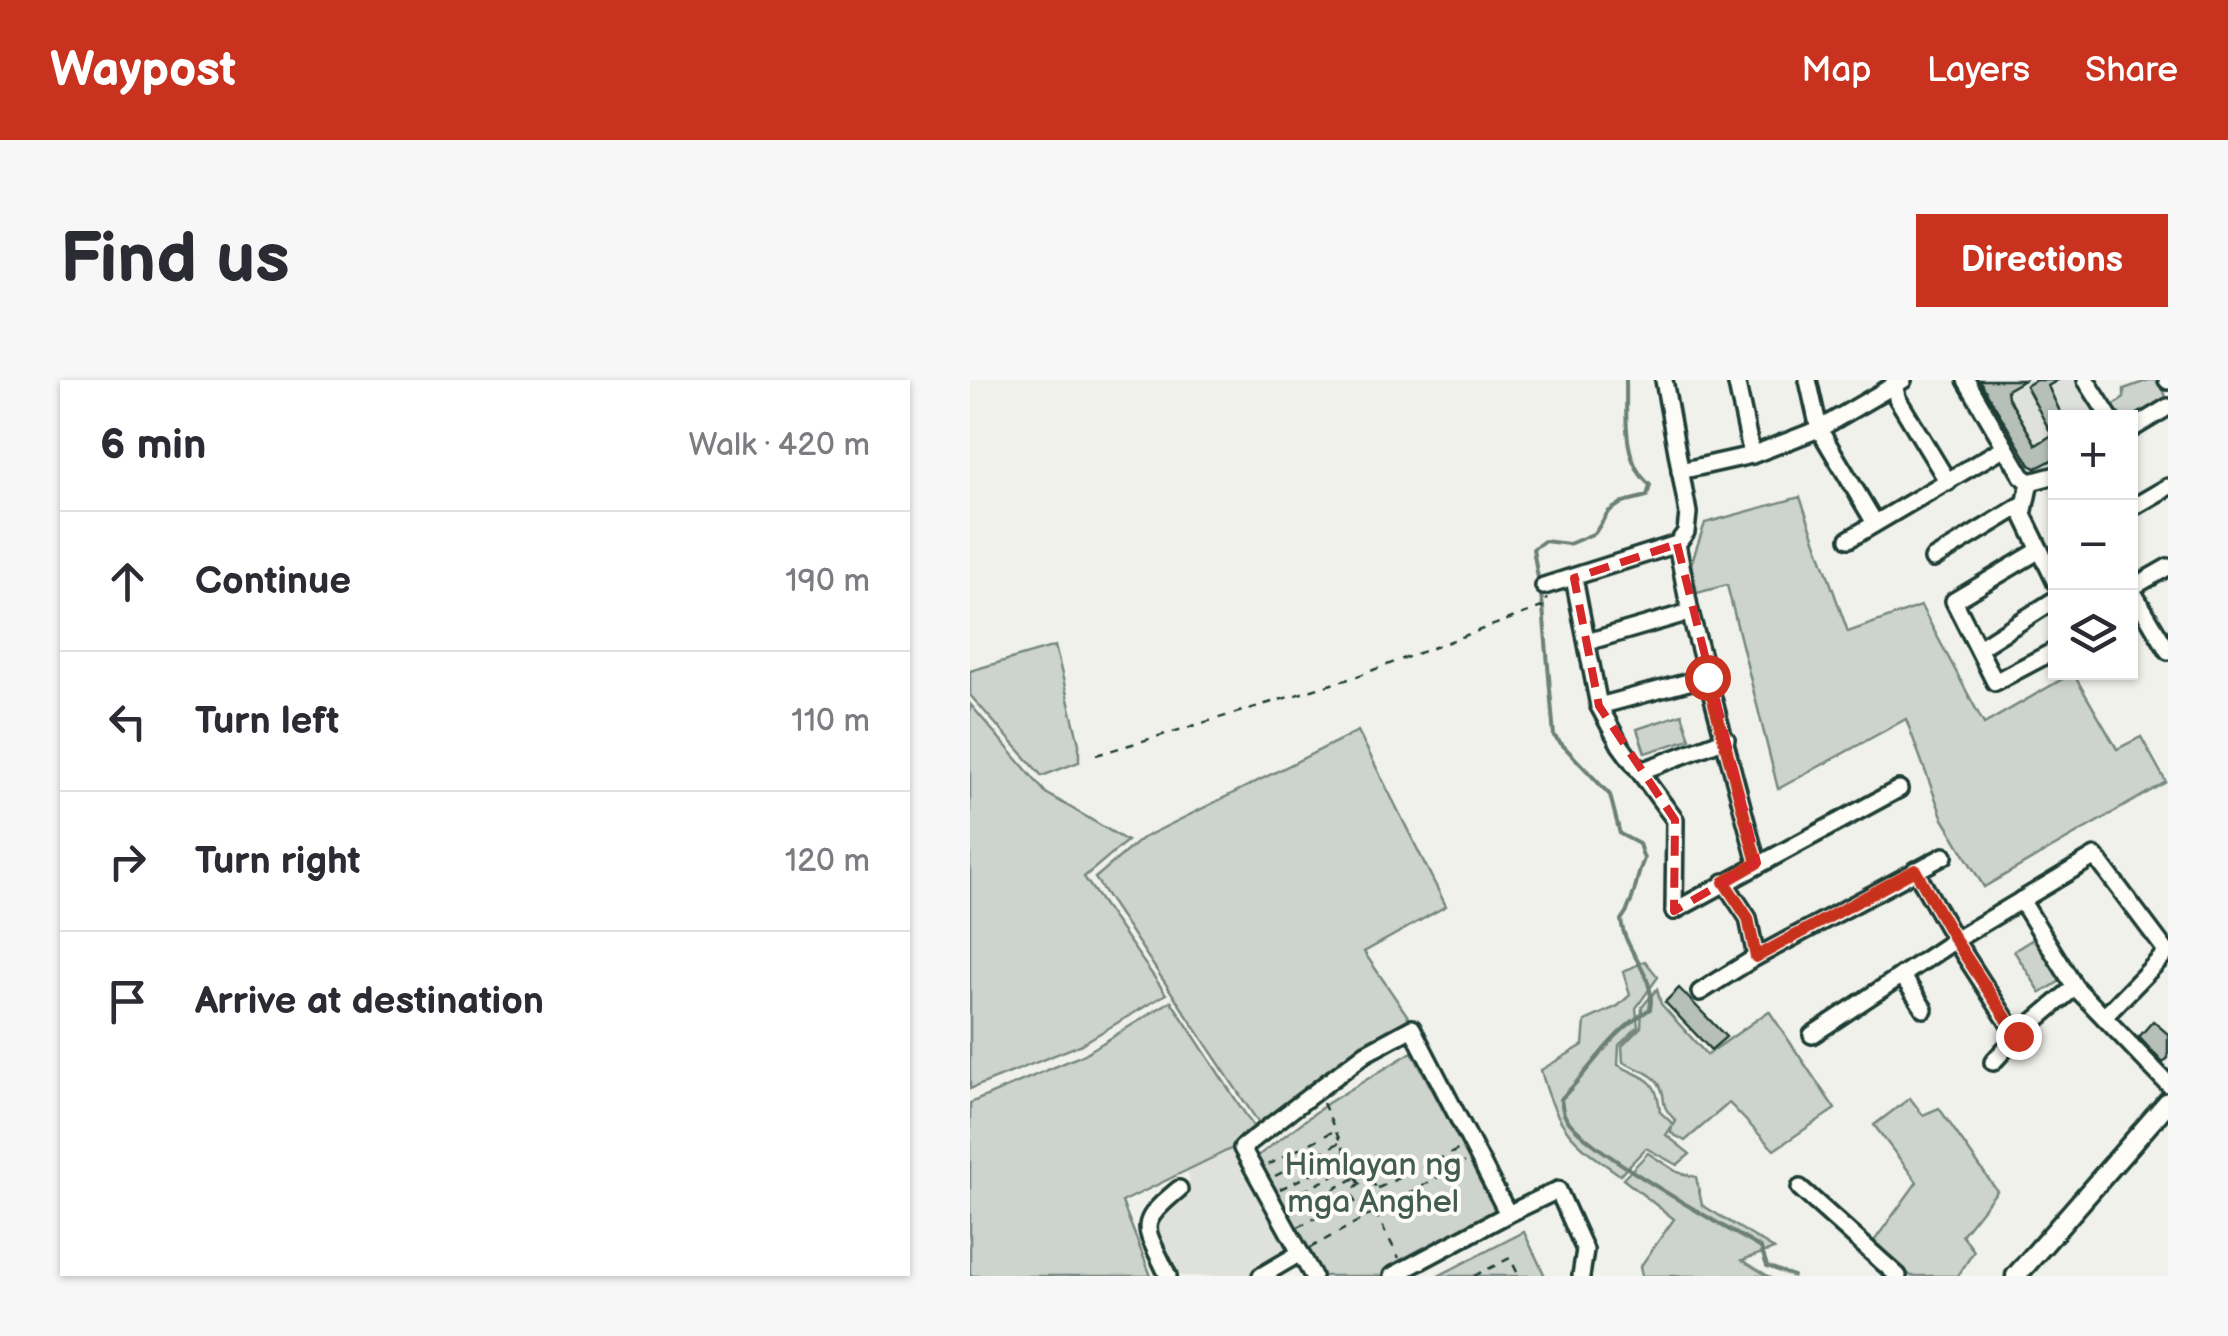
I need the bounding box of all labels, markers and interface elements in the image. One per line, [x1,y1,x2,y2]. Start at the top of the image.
text: Waypost [50,42,236,99]
text: Map [1801,49,1872,92]
text: Layers [1927,49,2030,92]
text: Share [2085,49,2178,92]
button: Directions [1916,214,2168,307]
text: Find us [60,218,290,302]
map controls [2048,410,2138,680]
button: + [2048,410,2138,500]
text: 6 min [100,420,206,471]
text: Walk · 420 m [689,426,870,465]
button: − [2048,500,2138,590]
icon: ahead [100,554,155,609]
text: Continue [195,559,351,604]
text: 190 m [785,562,870,601]
button: layers [2048,590,2138,680]
route start [1685,655,1731,701]
icon: left [100,694,155,749]
text: Turn left [195,699,339,744]
text: 110 m [791,702,870,741]
icon: right [100,834,155,889]
text: Turn right [195,839,360,884]
text: 120 m [785,842,870,881]
icon: arrive [100,974,155,1029]
text: Arrive at destination [195,979,544,1024]
route end [1996,1014,2042,1060]
park label: Himlayan ng mga Anghel [1284,1146,1462,1222]

